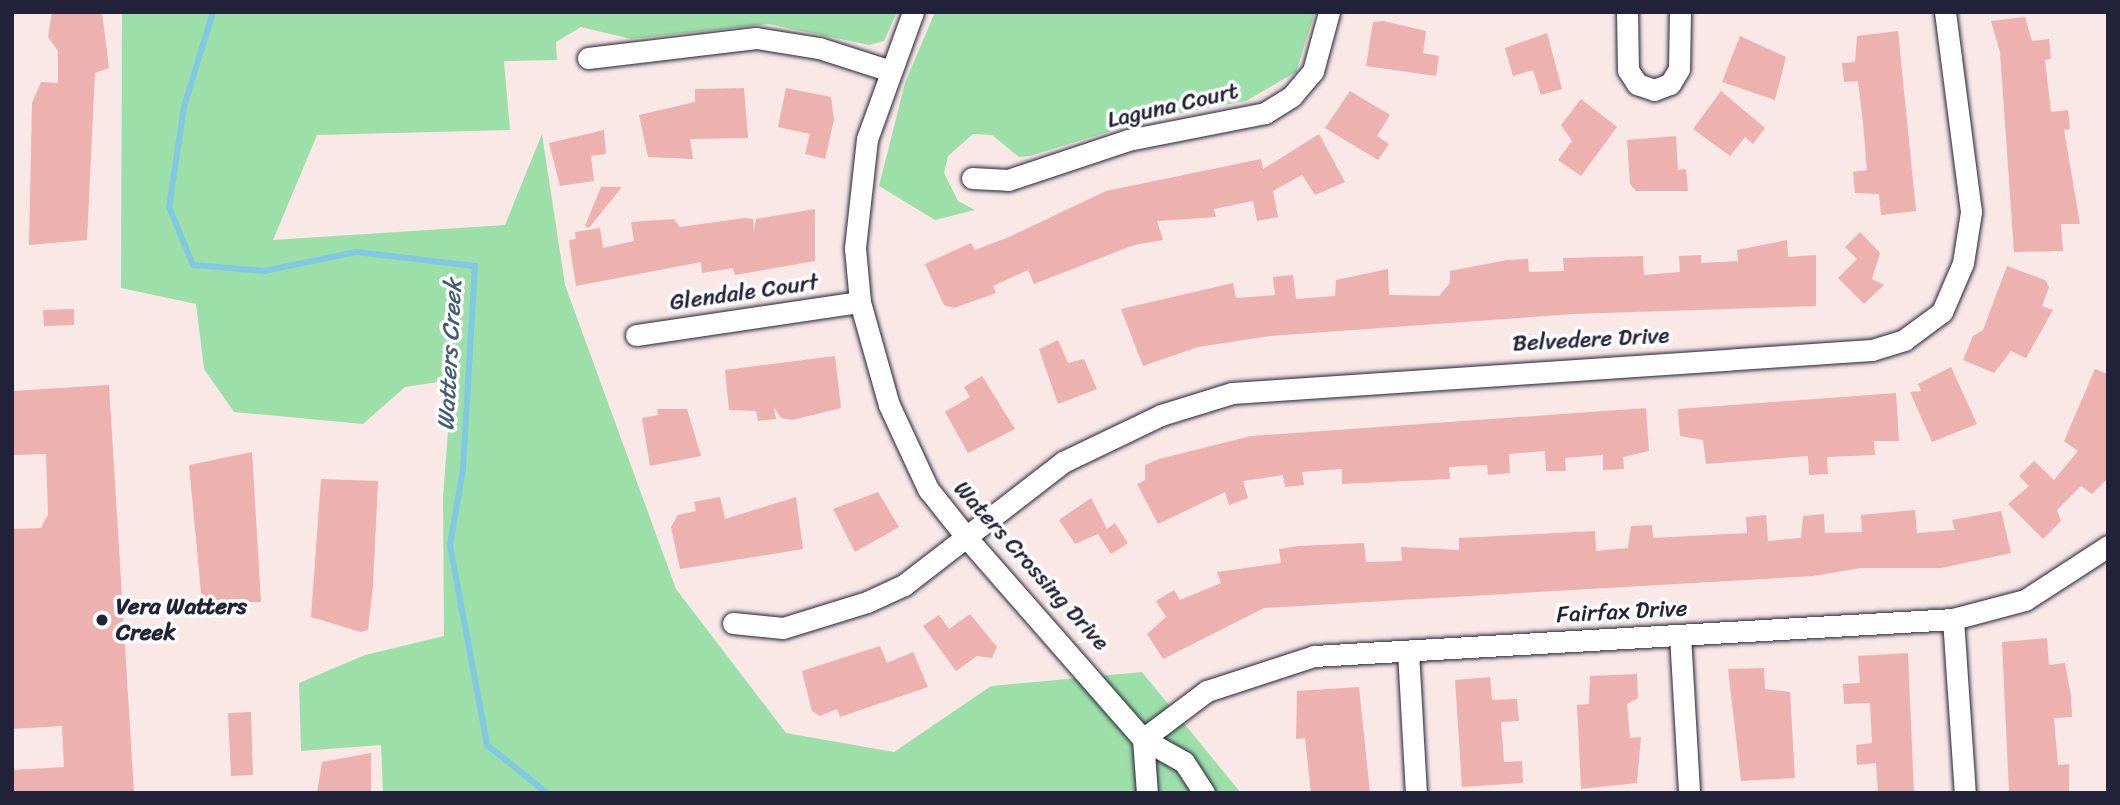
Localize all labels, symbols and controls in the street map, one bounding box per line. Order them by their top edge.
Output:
street label: Laguna Court [1105,77,1241,135]
street label: Glendale Court [668,269,820,317]
water label: Watters Creek [432,278,468,432]
street label: Belvedere Drive [1511,322,1671,358]
street label: Waters Crossing Drive [947,475,1115,657]
place label: Vera Watters Creek [116,593,247,647]
street label: Fairfax Drive [1556,595,1688,629]
marker: Vera Watters Creek [94,612,110,628]

